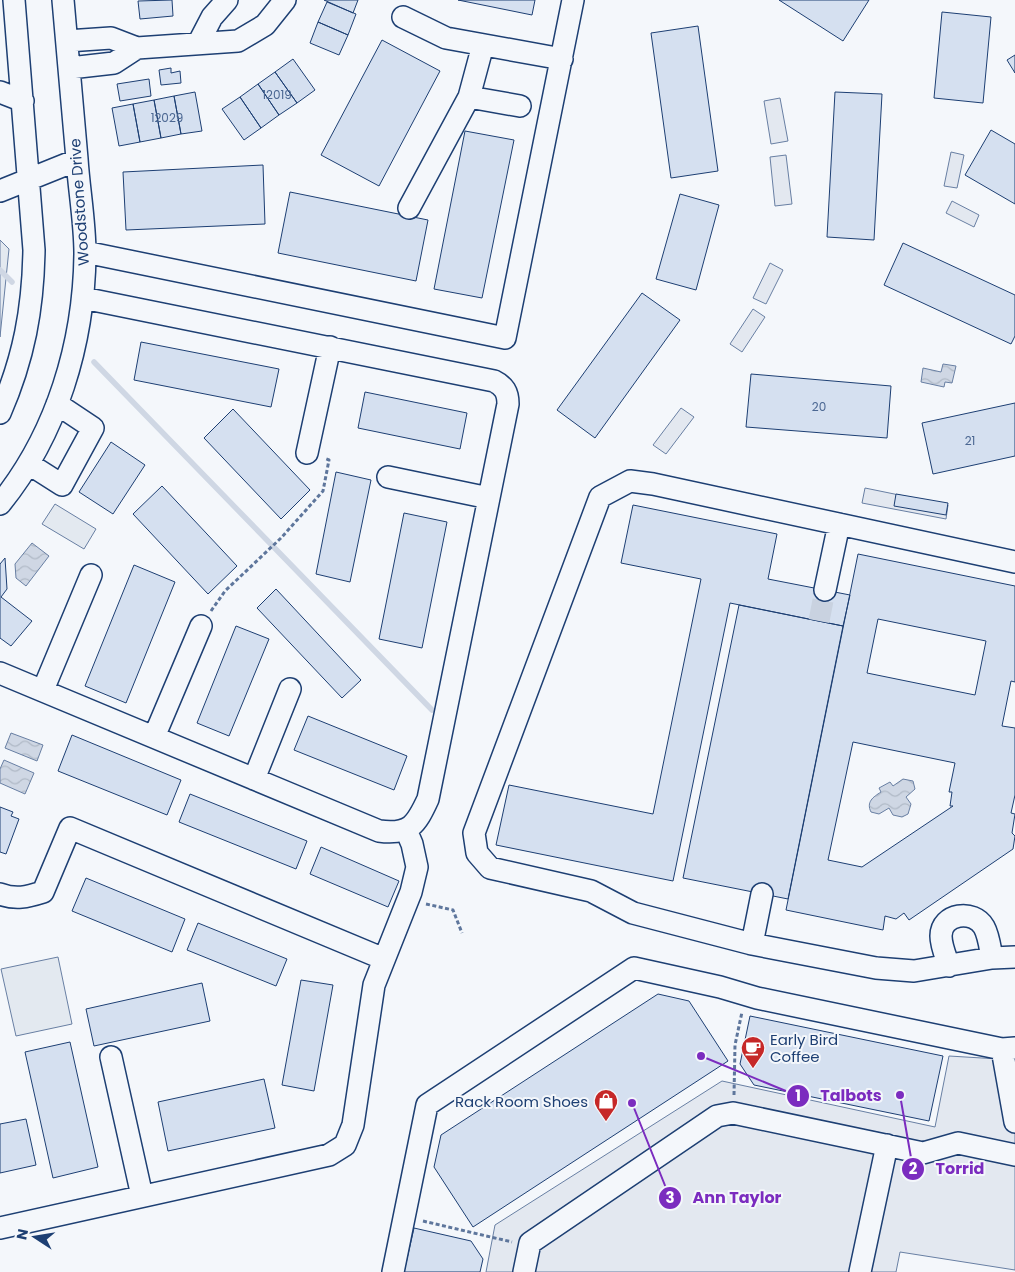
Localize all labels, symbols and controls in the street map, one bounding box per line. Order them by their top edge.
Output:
house number: 12019 [262,86,292,103]
house number: 12029 [151,109,183,126]
street label: Woodstone Drive [64,138,94,266]
house number: 20 [812,398,826,415]
house number: 21 [965,432,975,449]
place label: Early Bird Coffee [770,1029,838,1067]
cafe icon: Early Bird Coffee [740,1035,766,1069]
callout: Talbots [785,1080,892,1111]
text: Talbots [820,1084,882,1107]
text: 1 [795,1085,801,1106]
shop icon: Rack Room Shoes [593,1088,619,1122]
place label: Rack Room Shoes [455,1091,588,1112]
callout: Torrid [901,1153,994,1184]
text: Torrid [936,1157,984,1180]
text: 2 [909,1158,918,1179]
callout: Ann Taylor [657,1182,791,1213]
text: Ann Taylor [693,1186,782,1209]
text: 3 [665,1187,675,1208]
north arrow [10,1212,60,1262]
text: N [11,1227,33,1242]

